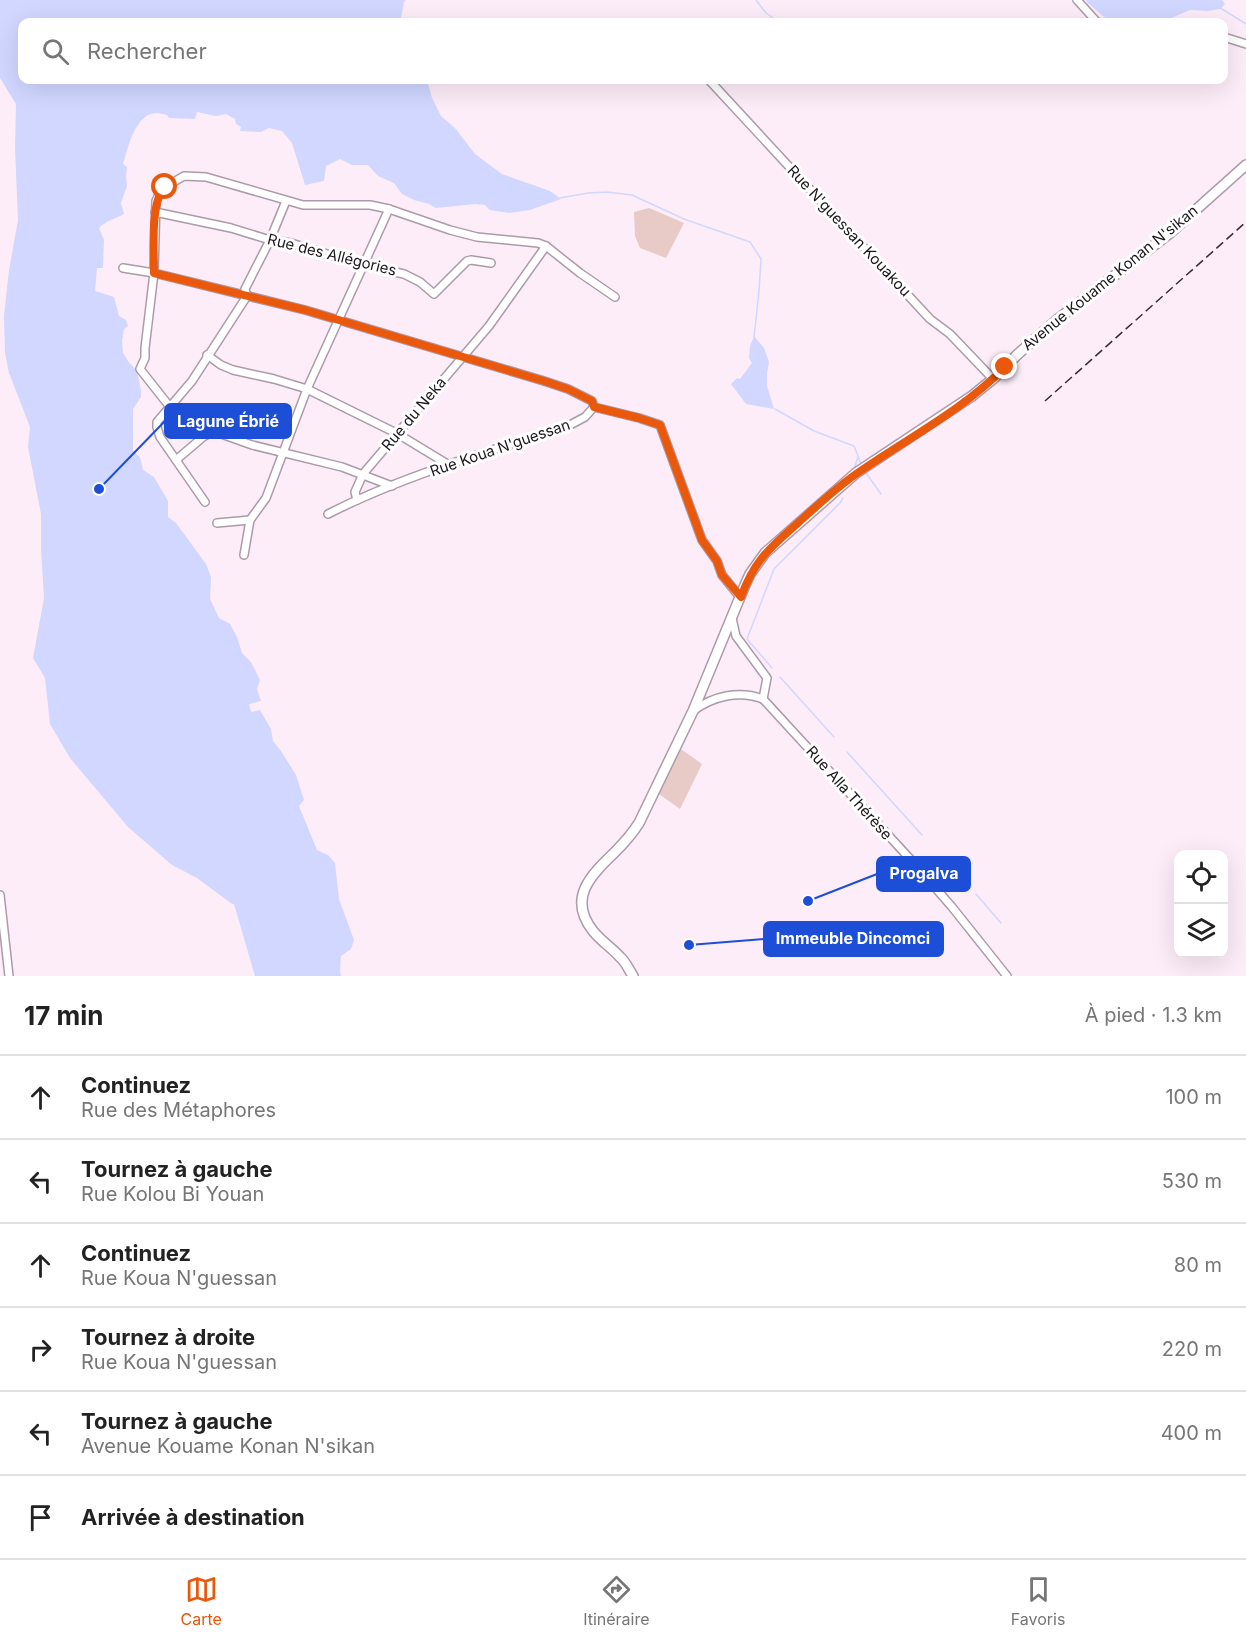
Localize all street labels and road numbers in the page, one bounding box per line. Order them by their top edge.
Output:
street label: Rue N'guessan Kouakou [784,161,915,300]
street label: Avenue Kouame Konan N'sikan [1018,201,1201,354]
street label: Rue des Allégories [266,229,399,280]
street label: Rue du Neka [377,373,450,454]
street label: Rue Koua N'guessan [427,415,572,480]
street label: Rue Alla Thérèse [802,742,897,844]

